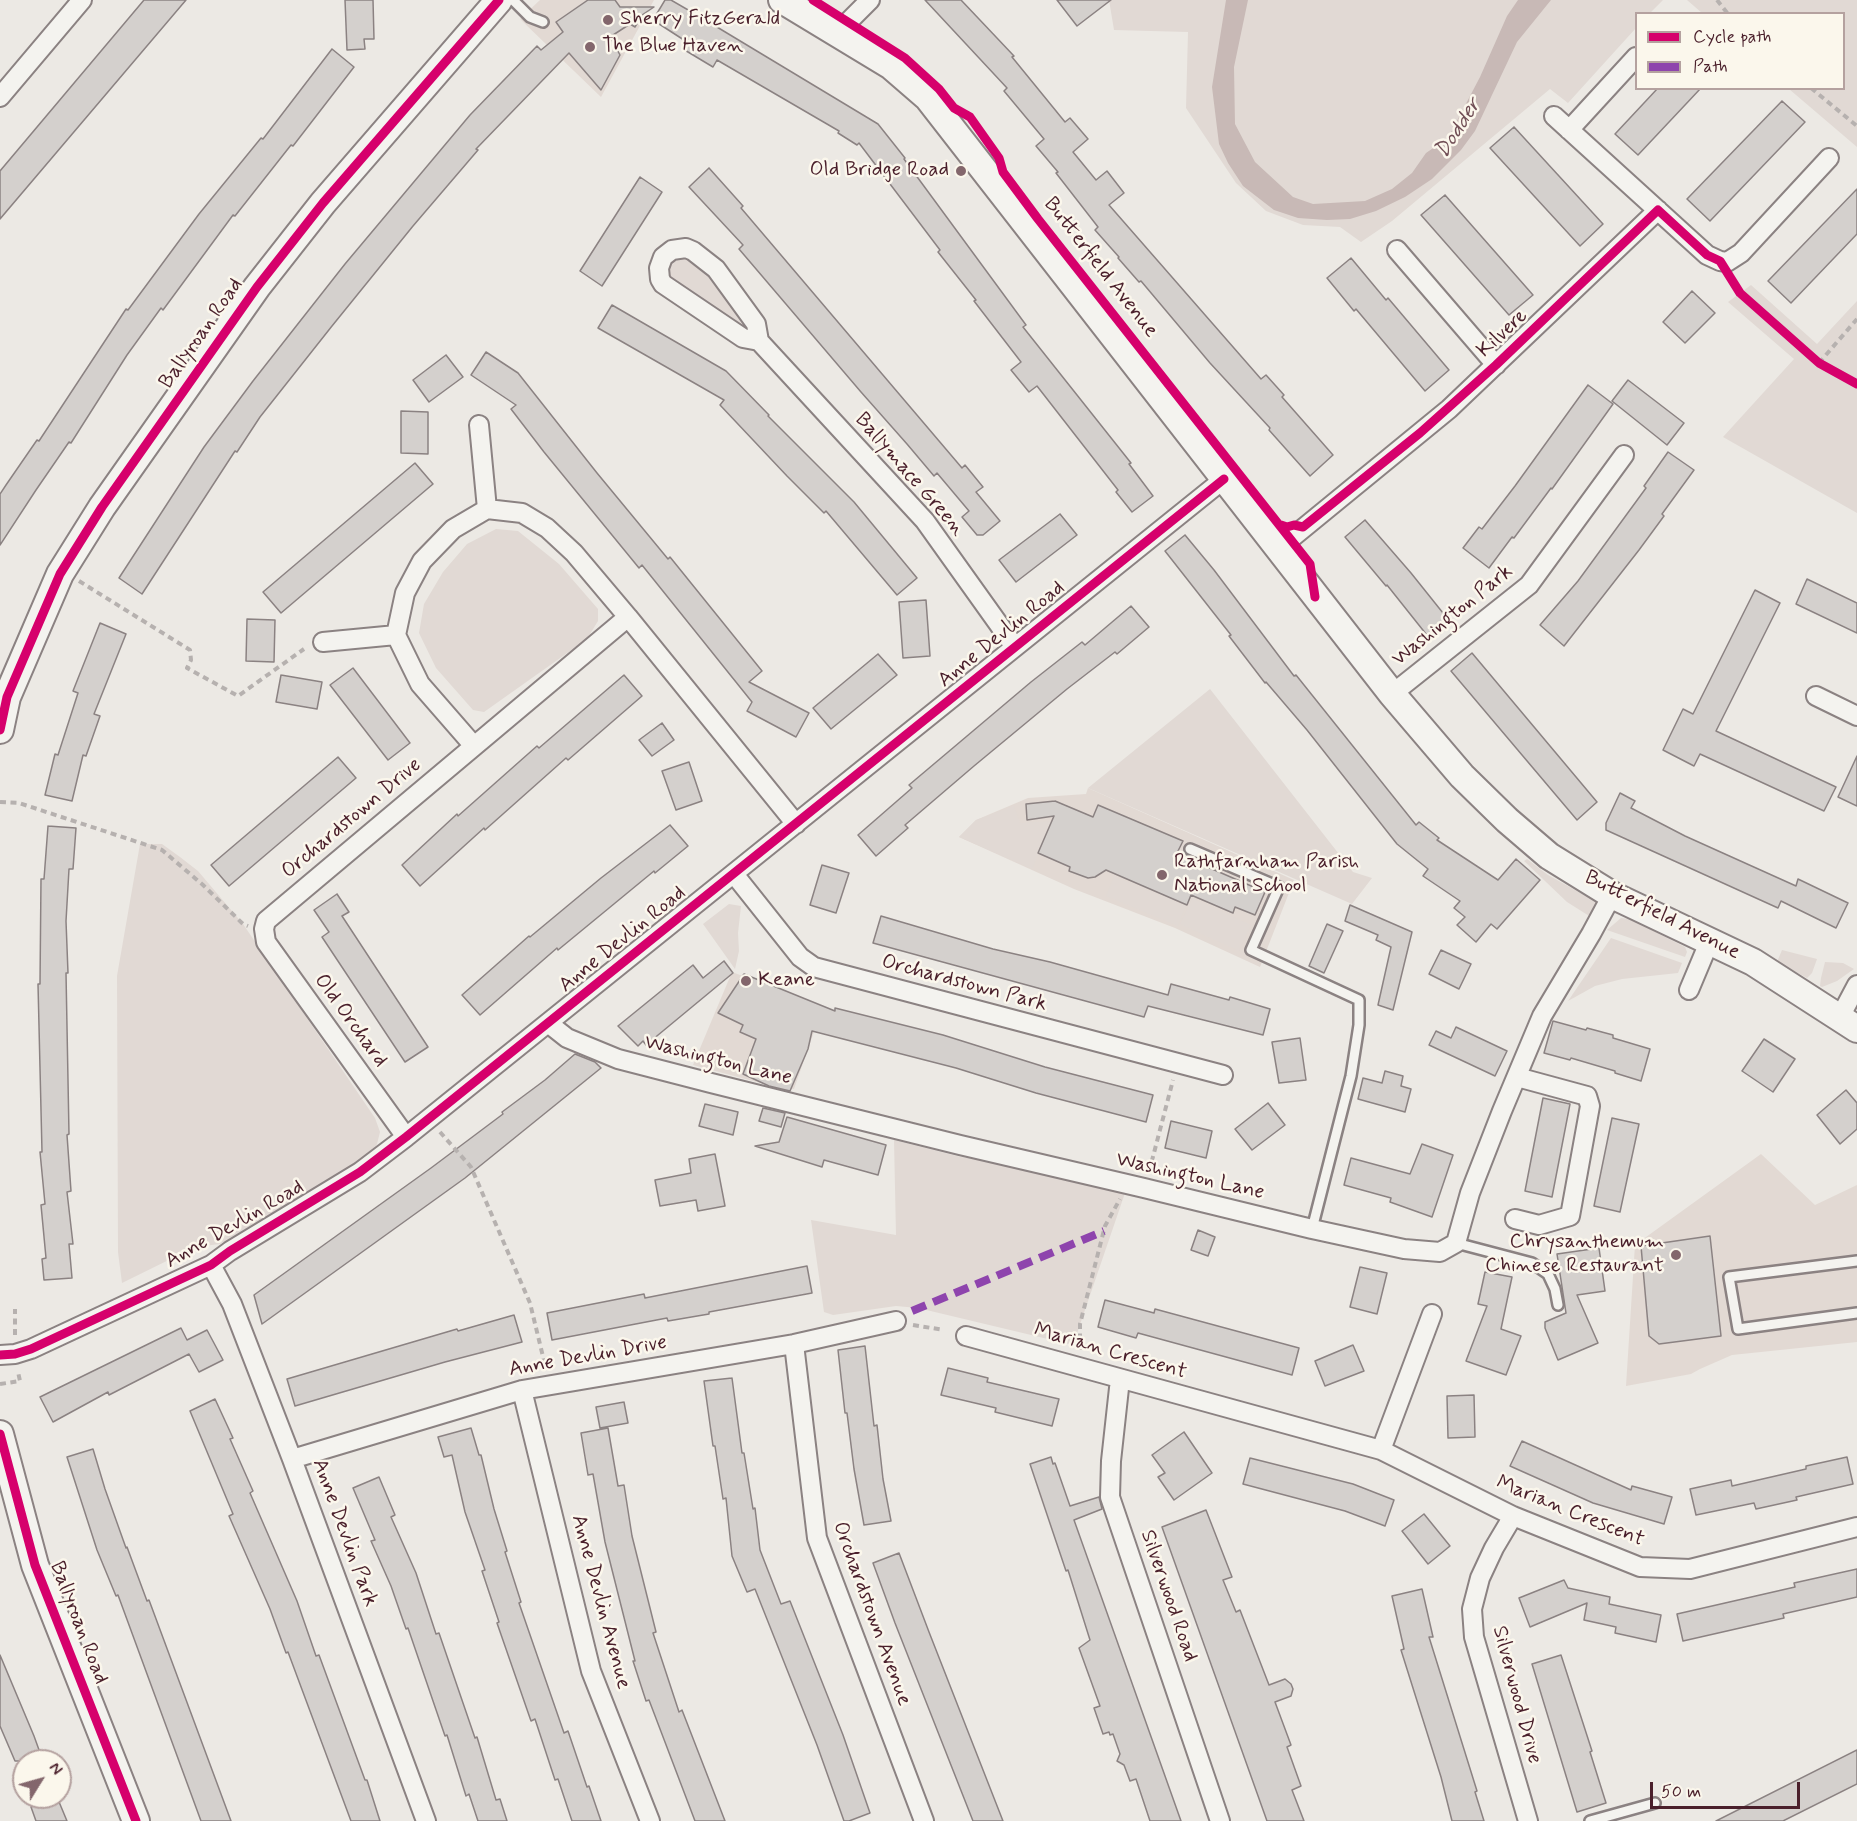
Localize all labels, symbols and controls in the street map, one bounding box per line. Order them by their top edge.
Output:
place label: Sherry FitzGerald [620,7,780,33]
legend [1635,12,1845,90]
marker: Sherry FitzGerald [601,13,615,27]
text: Cycle path [1693,25,1771,49]
place label: The Blue Haven [602,34,743,60]
marker: The Blue Haven [583,40,597,54]
text: Path [1693,55,1728,79]
water label: Dodder [1430,94,1488,164]
place label: Old Bridge Road [809,158,949,184]
marker: Old Bridge Road [954,164,968,178]
street label: Butterfield Avenue [1037,193,1163,343]
street label: Ballyroan Road [155,274,249,394]
street label: Kilvere [1472,304,1534,364]
street label: Ballymace Green [849,408,969,542]
street label: Washington Park [1388,560,1518,672]
street label: Anne Devlin Road [934,576,1070,694]
street label: Orchardstown Drive [277,753,427,885]
place label: Rathfarnham Parish National School [1174,850,1359,900]
street label: Butterfield Avenue [1580,866,1744,966]
marker: Rathfarnham Parish National School [1155,868,1169,882]
street label: Anne Devlin Road [555,881,691,999]
street label: Orchardstown Park [879,950,1049,1018]
place label: Keane [758,968,815,994]
street label: Old Orchard [308,969,392,1073]
marker: Keane [739,974,753,988]
street label: Washington Lane [642,1030,794,1092]
street label: Washington Lane [1113,1148,1267,1206]
street label: Anne Devlin Road [161,1175,309,1275]
place label: Chrysanthemum Chinese Restaurant [1485,1230,1664,1280]
marker: Chrysanthemum Chinese Restaurant [1669,1248,1683,1262]
street label: Marian Crescent [1031,1318,1189,1386]
street label: Anne Devlin Drive [507,1331,669,1383]
street label: Anne Devlin Park [306,1456,382,1610]
street label: Marian Crescent [1492,1471,1648,1553]
street label: Anne Devlin Avenue [565,1512,635,1692]
street label: Orchardstown Avenue [826,1518,916,1710]
street label: Silverwood Road [1134,1527,1202,1665]
street label: Ballyroan Road [43,1558,113,1688]
street label: Silverwood Drive [1485,1623,1547,1767]
north arrow [12,1749,72,1809]
text: N [44,1758,67,1780]
scale bar [1653,1770,1803,1808]
text: 50 m [1661,1780,1701,1804]

